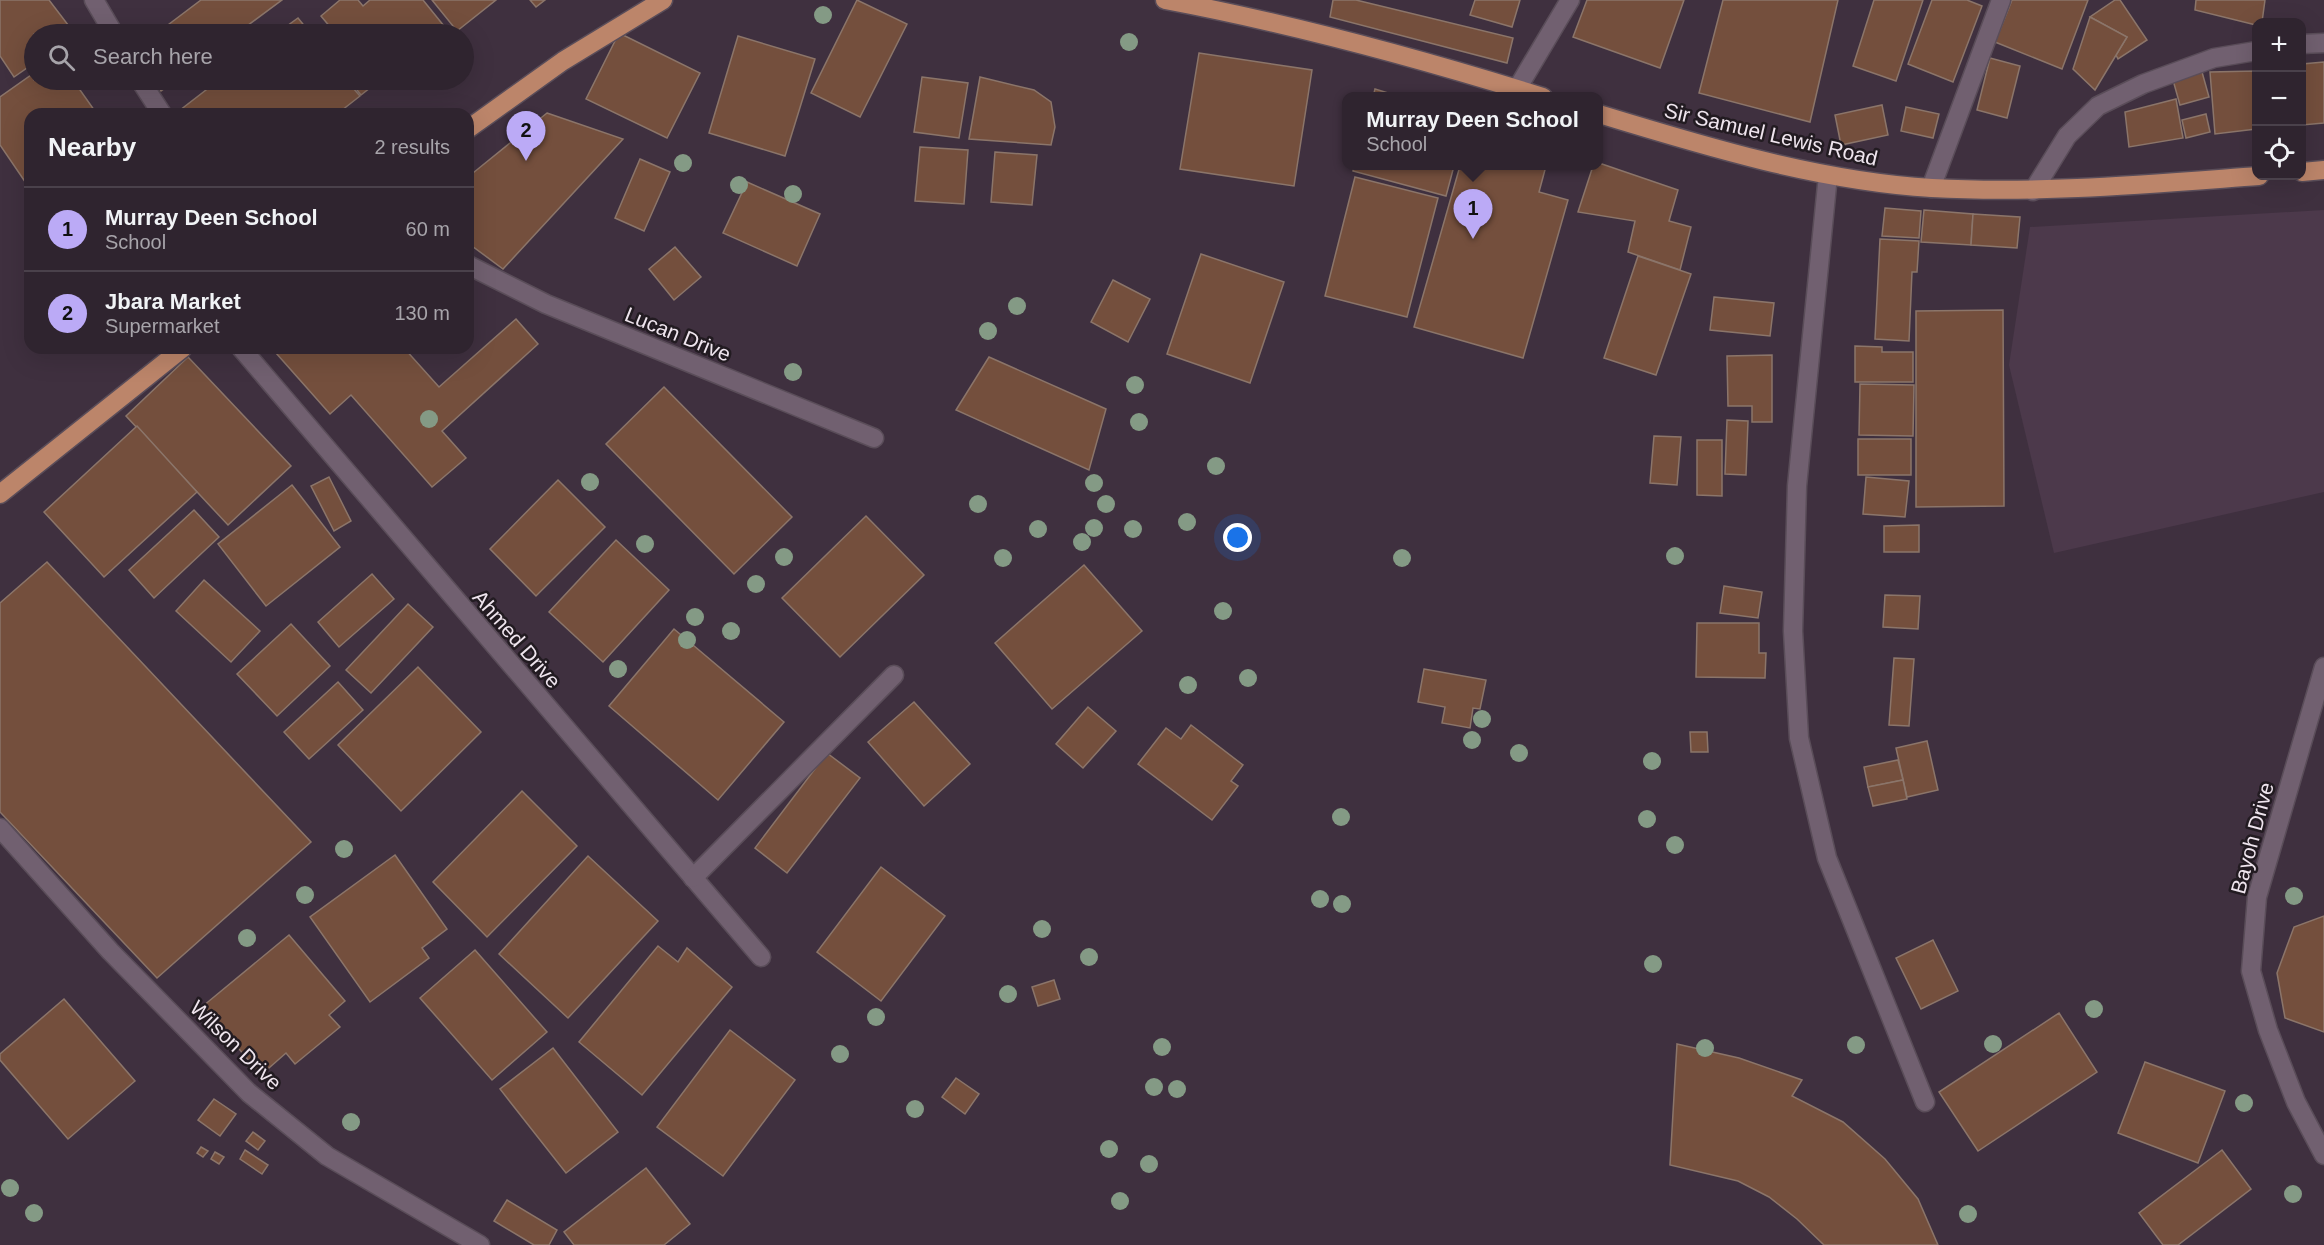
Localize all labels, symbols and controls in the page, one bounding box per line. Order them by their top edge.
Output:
map controls [2252,18,2306,180]
button: + [2252,18,2306,72]
search box [24,24,474,90]
icon: search [45,41,78,74]
text: Search here [93,44,213,69]
button: − [2252,72,2306,126]
popup [1342,92,1603,170]
street label: Sir Samuel Lewis Road [1662,98,1880,170]
text: Murray Deen School [1366,107,1579,132]
pin: 2 [506,112,546,161]
button: locate [2252,126,2306,180]
text: Nearby [48,132,136,162]
text: School [1366,133,1427,155]
text: 2 results [374,136,450,158]
pin: 1 [1454,190,1492,239]
text: Murray Deen School [105,205,318,230]
text: 1 [62,218,73,240]
text: 60 m [406,218,450,240]
text: School [105,231,166,253]
text: Jbara Market [105,289,241,314]
text: 2 [62,302,73,324]
text: 130 m [394,302,450,324]
street label: Lucan Drive [622,302,734,366]
text: Supermarket [105,315,220,337]
your location [1223,523,1252,552]
street label: Ahmed Drive [469,586,565,692]
street label: Bayoh Drive [2226,780,2278,896]
street label: Wilson Drive [186,996,286,1094]

